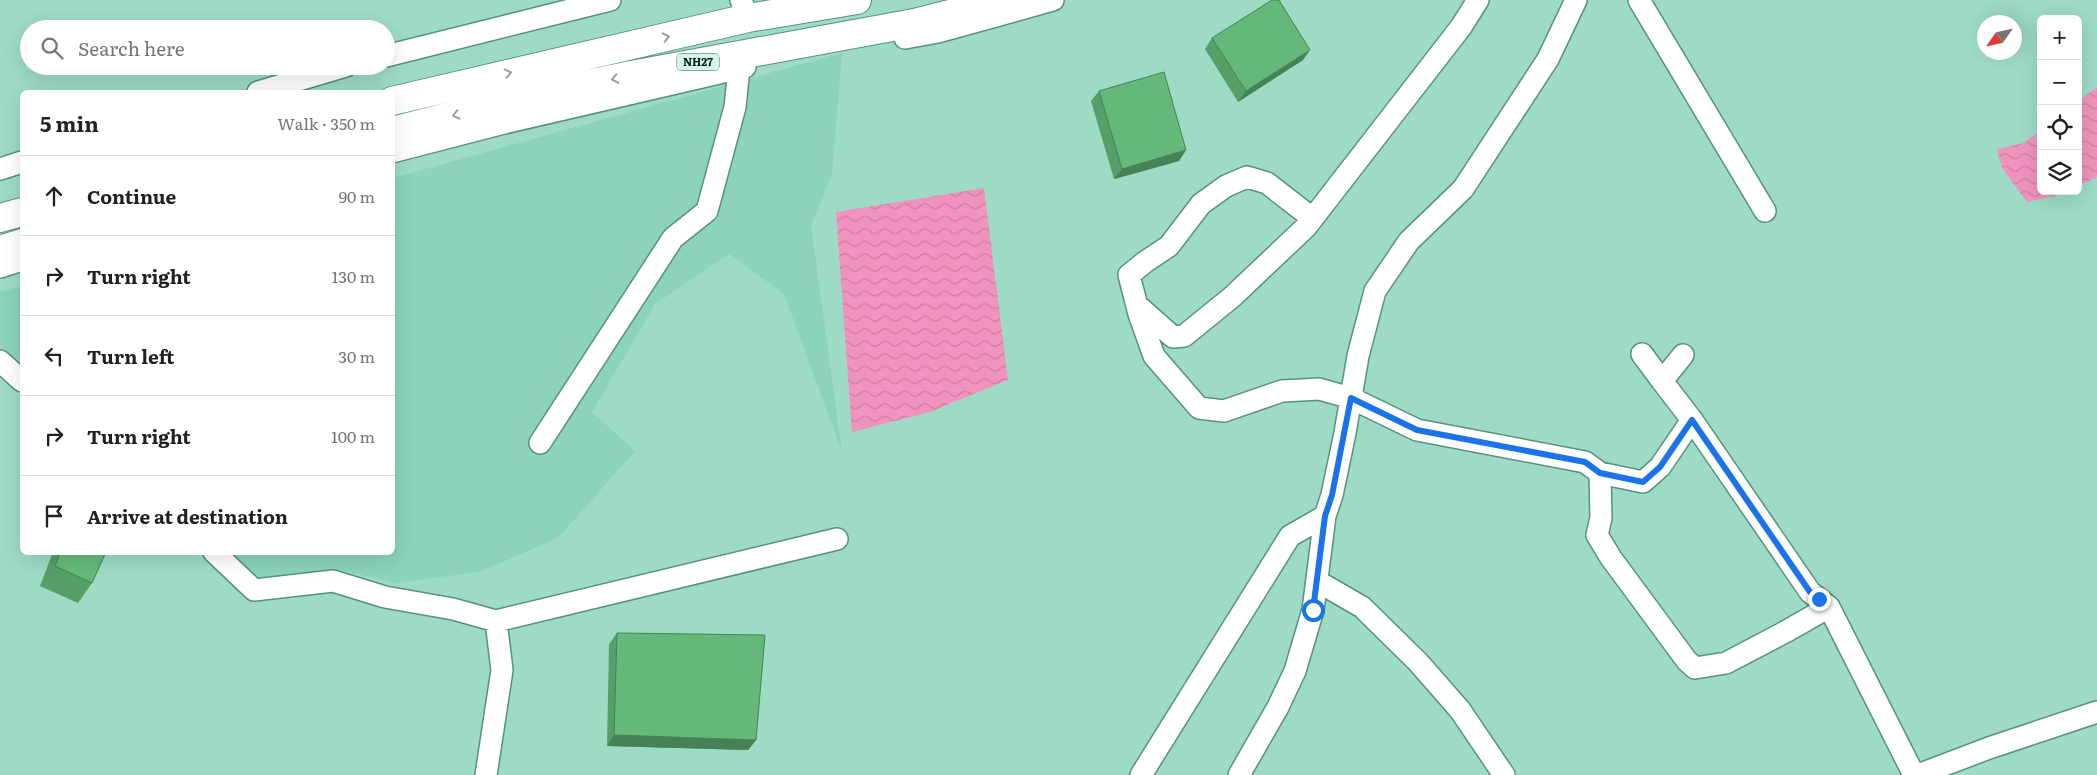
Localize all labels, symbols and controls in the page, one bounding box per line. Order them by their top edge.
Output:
north arrow [1977,15,2022,60]
map controls [2037,15,2082,195]
button: + [2037,15,2082,60]
search box [20,20,395,75]
one-way arrow [662,32,671,43]
icon: search [38,34,66,62]
text: Search here [78,34,185,62]
road number: NH27 [677,54,719,70]
button: − [2037,60,2082,105]
one-way arrow [504,68,512,79]
one-way arrow [610,73,619,83]
button: locate [2037,105,2082,150]
text: 5 min [40,107,99,138]
one-way arrow [452,109,461,120]
text: Walk · 350 m [278,111,375,135]
button: layers [2037,150,2082,195]
icon: ahead [40,182,68,210]
text: Continue [87,182,176,210]
text: 90 m [339,184,375,208]
icon: right [40,262,68,290]
text: Turn right [87,262,191,290]
text: 130 m [332,264,375,288]
icon: left [40,342,68,370]
text: Turn left [87,342,174,370]
text: 30 m [338,344,375,368]
icon: right [40,422,68,450]
text: Turn right [87,422,191,450]
text: 100 m [331,424,375,448]
icon: arrive [40,502,68,530]
text: Arrive at destination [87,502,288,530]
route end [1808,588,1831,611]
route start [1302,599,1325,622]

